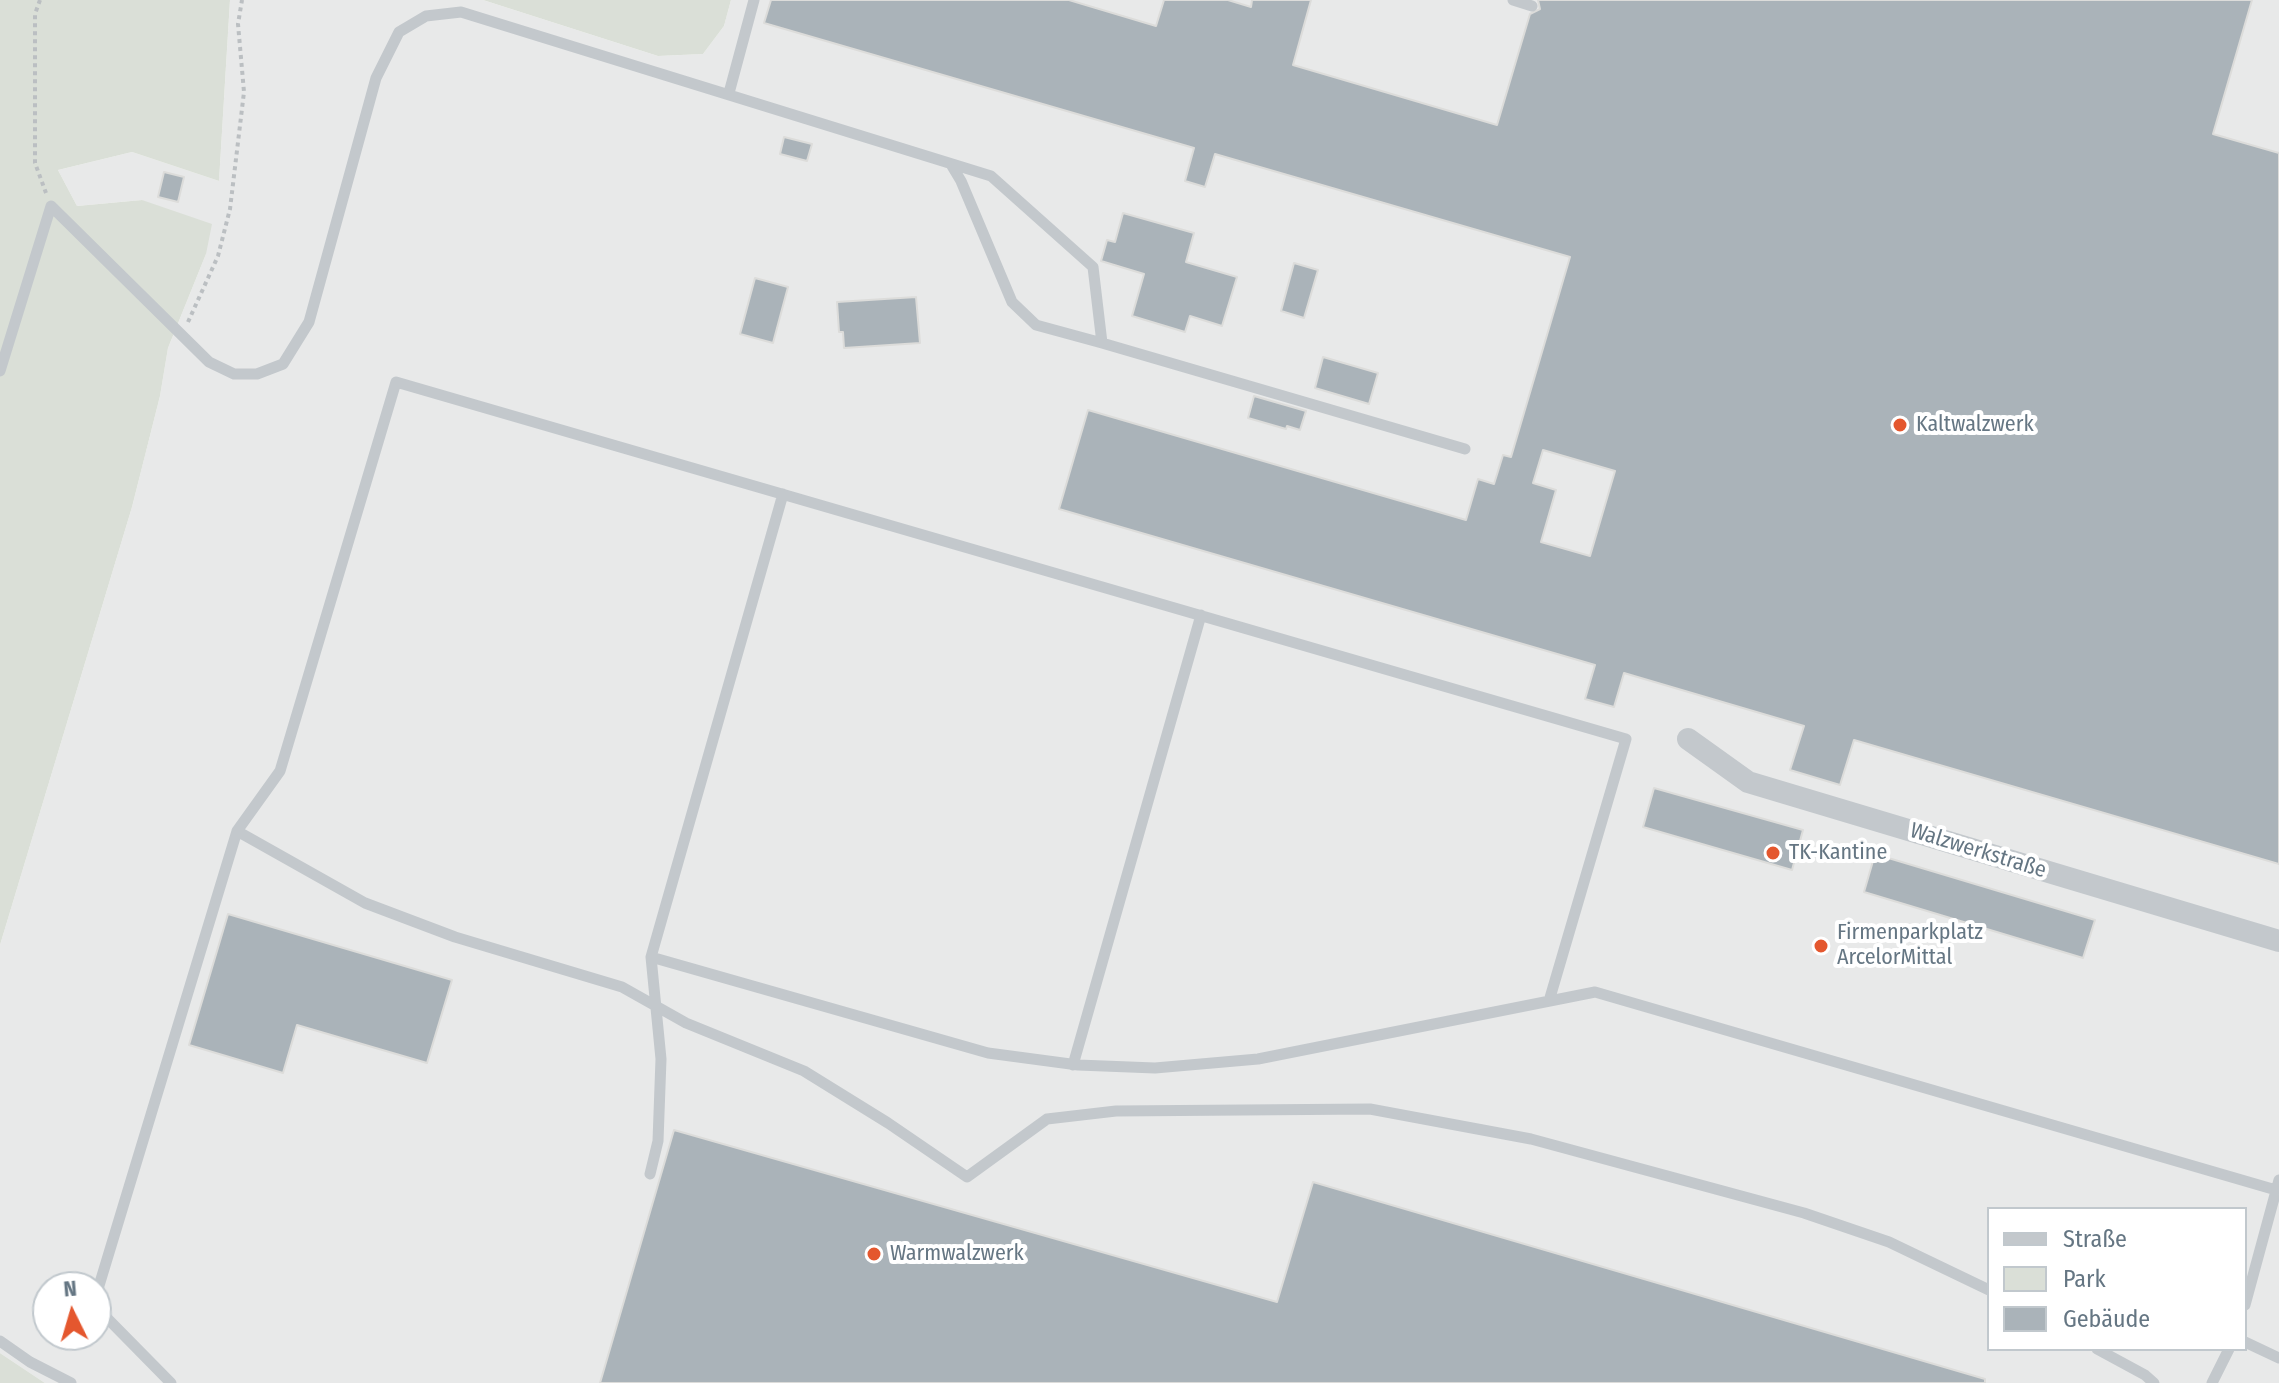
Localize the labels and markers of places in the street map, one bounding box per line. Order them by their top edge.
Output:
place label: Kaltwalzwerk [1916,412,2034,438]
marker: Kaltwalzwerk [1891,416,1909,434]
place label: TK-Kantine [1789,840,1887,866]
marker: TK-Kantine [1764,844,1782,862]
place label: Firmenparkplatz ArcelorMittal [1837,920,1983,972]
marker: Firmenparkplatz ArcelorMittal [1812,937,1830,955]
place label: Warmwalzwerk [890,1241,1024,1267]
marker: Warmwalzwerk [865,1245,883,1263]

